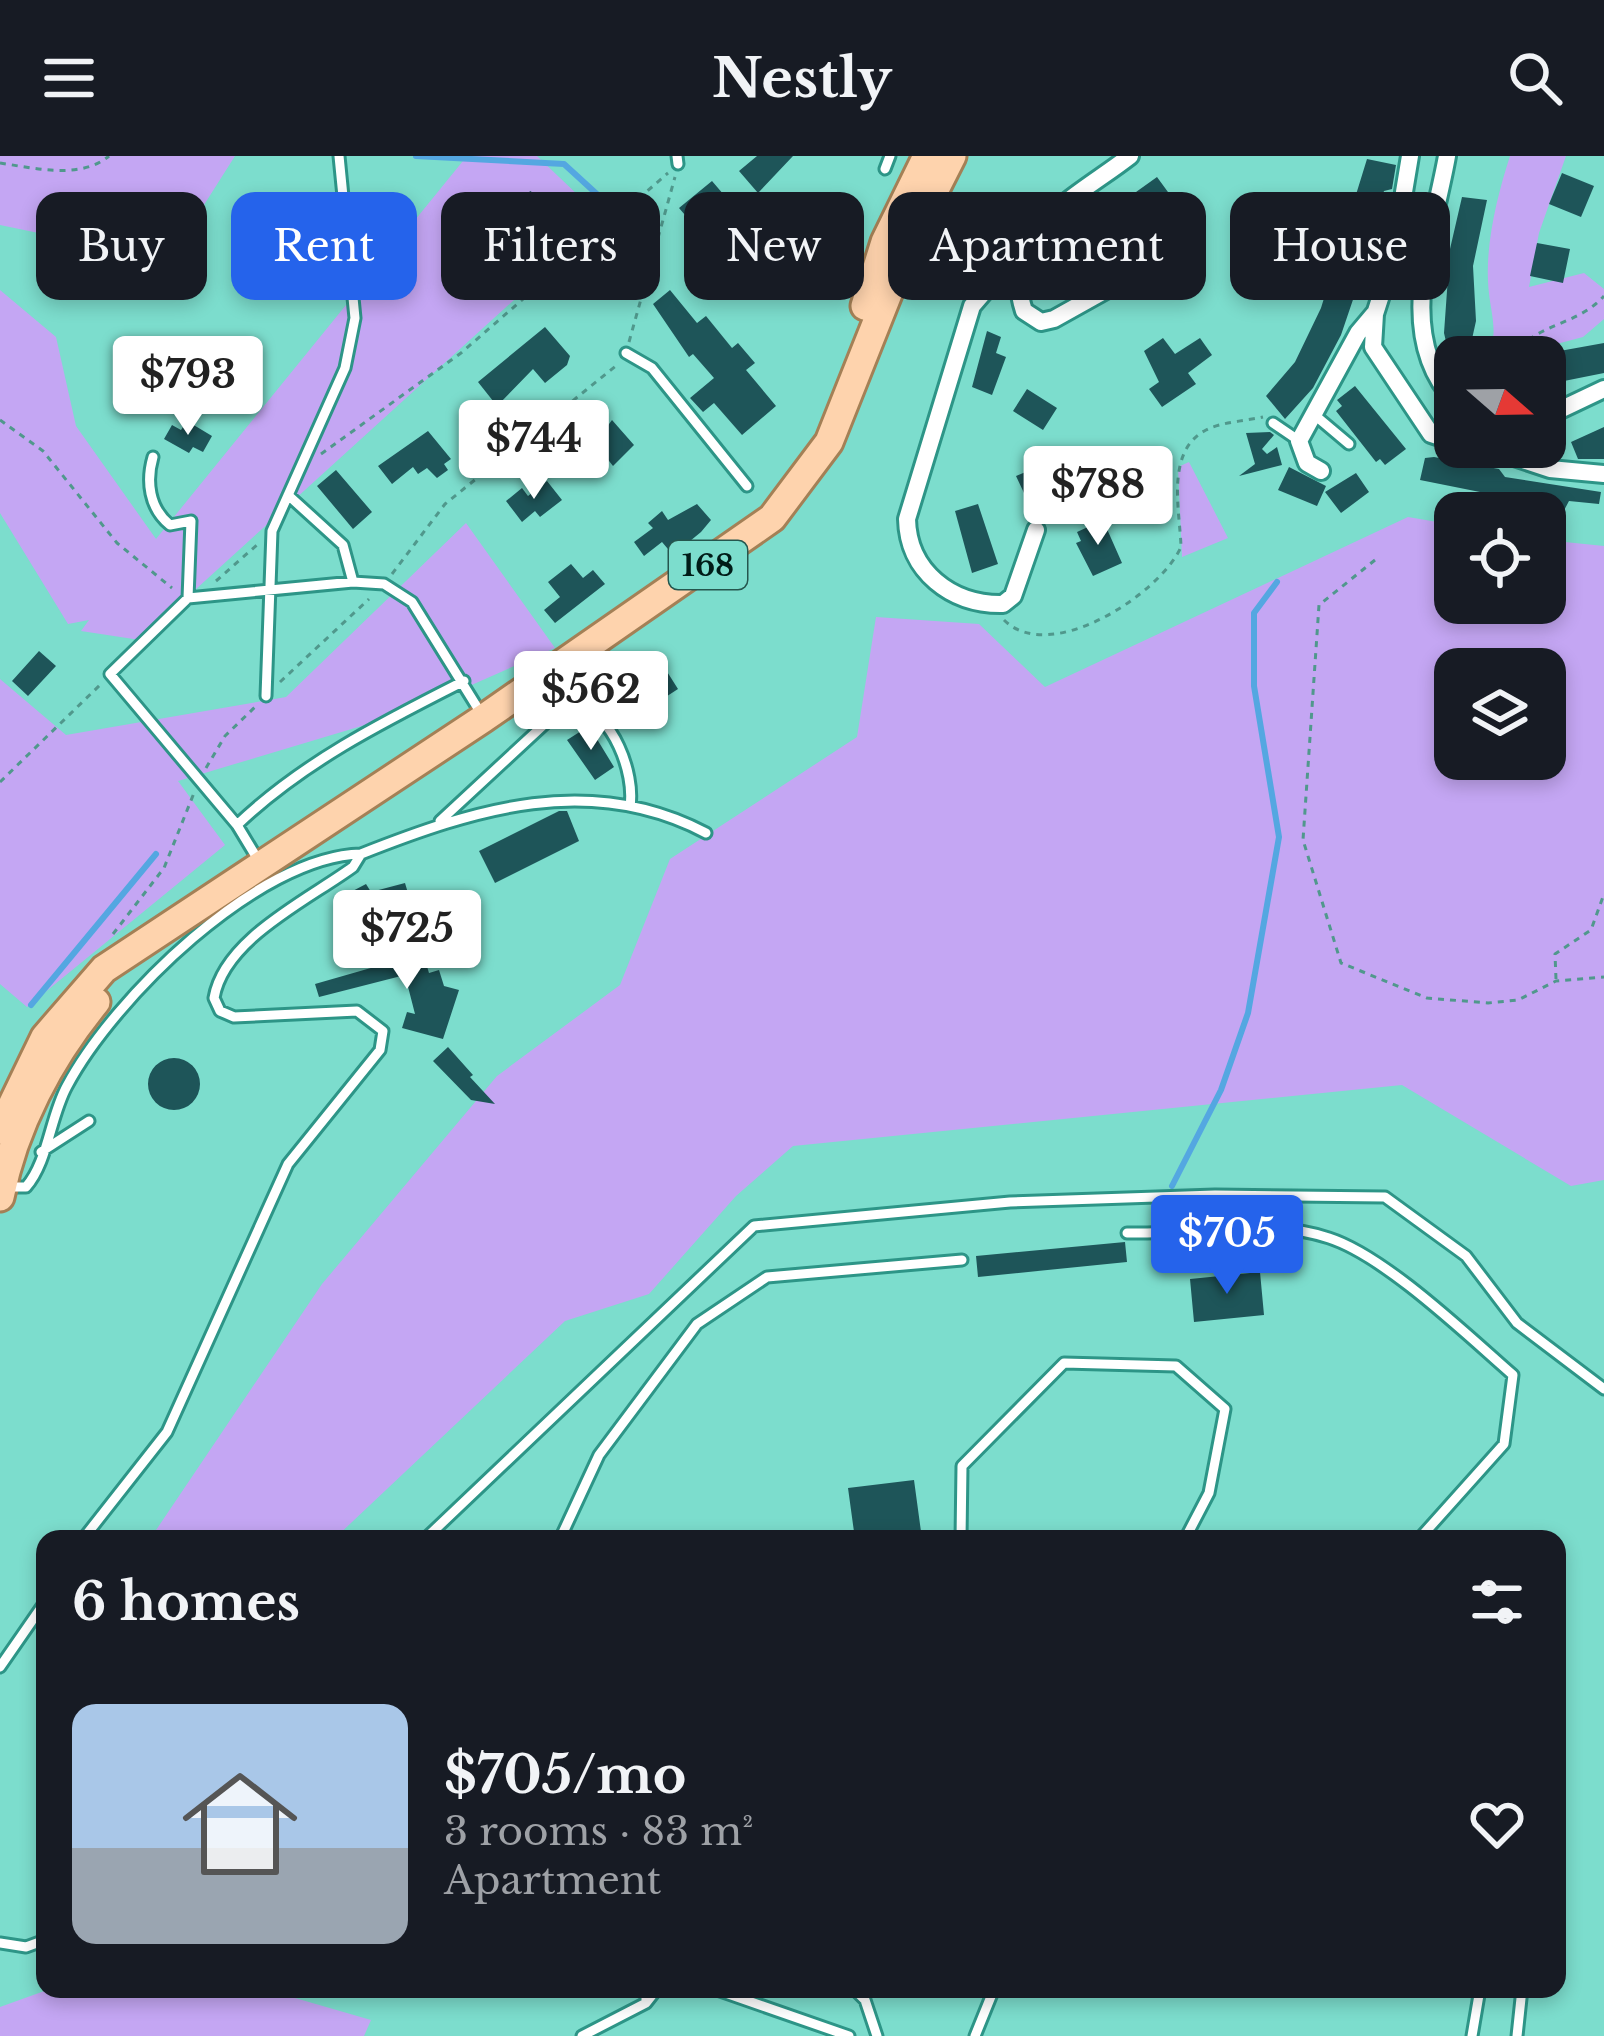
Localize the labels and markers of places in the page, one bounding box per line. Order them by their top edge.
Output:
pin: $793 [117,336,259,438]
pin: $744 [463,400,605,502]
pin: $788 [1027,446,1169,548]
pin: $562 [520,651,662,753]
pin: $725 [336,890,478,992]
pin: $705 [1156,1195,1298,1297]

